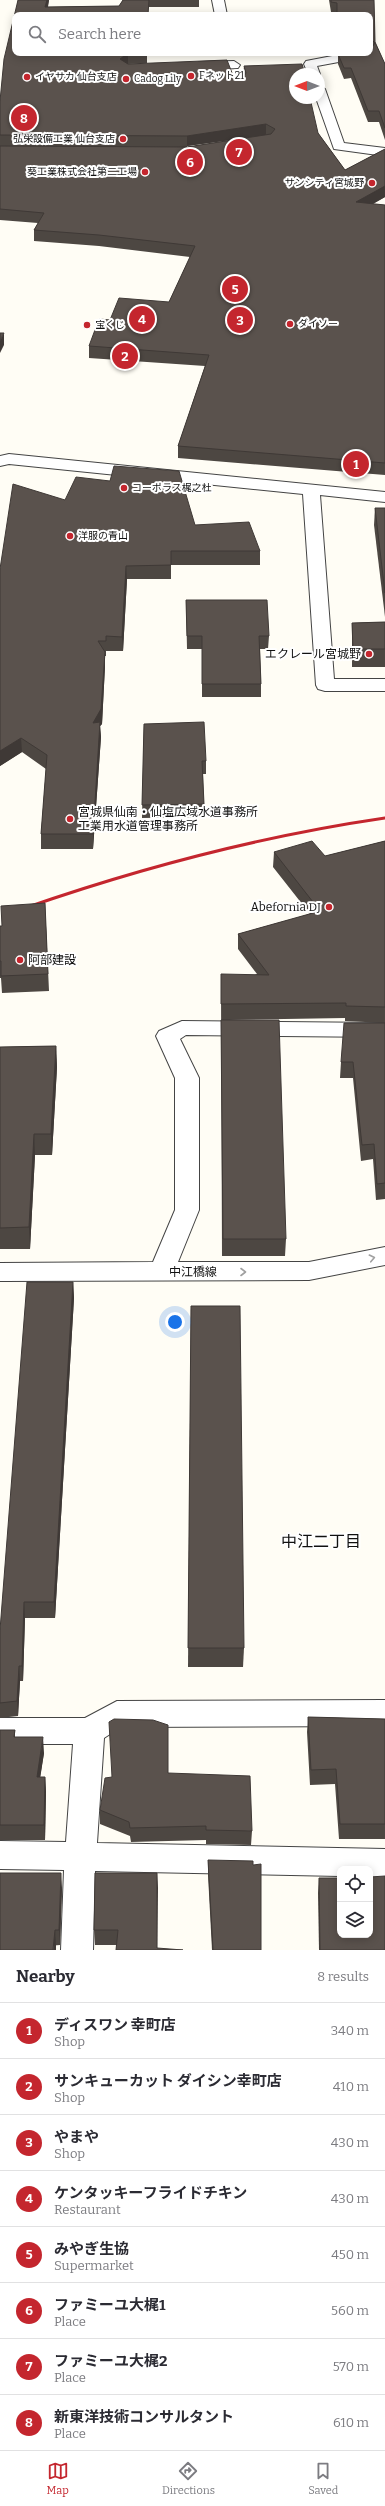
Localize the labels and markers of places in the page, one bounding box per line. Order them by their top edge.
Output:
place label: Fネット21 [199,70,244,82]
place label: イヤサカ 仙台支店 [35,71,117,83]
marker: Fネット21 [186,71,196,81]
marker: イヤサカ 仙台支店 [22,72,32,82]
place label: Cadog Lily [134,73,182,85]
marker: Cadog Lily [121,74,131,84]
pin: 8 [11,103,37,133]
place label: 弘栄設備工業 仙台支店 [13,133,115,145]
marker: 弘栄設備工業 仙台支店 [118,134,128,144]
pin: 7 [226,137,252,167]
pin: 6 [177,147,203,177]
place label: 葵工業株式会社第二工場 [27,166,137,178]
marker: 葵工業株式会社第二工場 [140,167,150,177]
place label: サンシティ宮城野 [285,177,364,189]
marker: サンシティ宮城野 [367,178,377,188]
pin: 5 [222,274,248,304]
pin: 4 [129,304,155,334]
pin: 3 [227,305,253,335]
place label: ダイソー [298,318,338,330]
place label: 宝くじ [95,319,125,331]
marker: ダイソー [285,319,295,329]
marker: 宝くじ [82,320,92,330]
pin: 2 [112,341,138,371]
pin: 1 [343,449,369,479]
place label: コーポラス梶之杜 [132,482,212,494]
marker: コーポラス梶之杜 [119,483,129,493]
place label: 洋服の青山 [78,530,128,542]
marker: 洋服の青山 [65,531,75,541]
place label: エクレール宮城野 [265,647,361,661]
marker: エクレール宮城野 [364,649,374,659]
place label: 宮城県仙南・仙塩広域水道事務所 工業用水道管理事務所 [78,805,258,833]
marker: 宮城県仙南・仙塩広域水道事務所 工業用水道管理事務所 [65,814,75,824]
place label: Abefornia DJ [250,900,321,914]
marker: Abefornia DJ [324,902,334,912]
place label: 阿部建設 [28,953,76,967]
marker: 阿部建設 [15,955,25,965]

